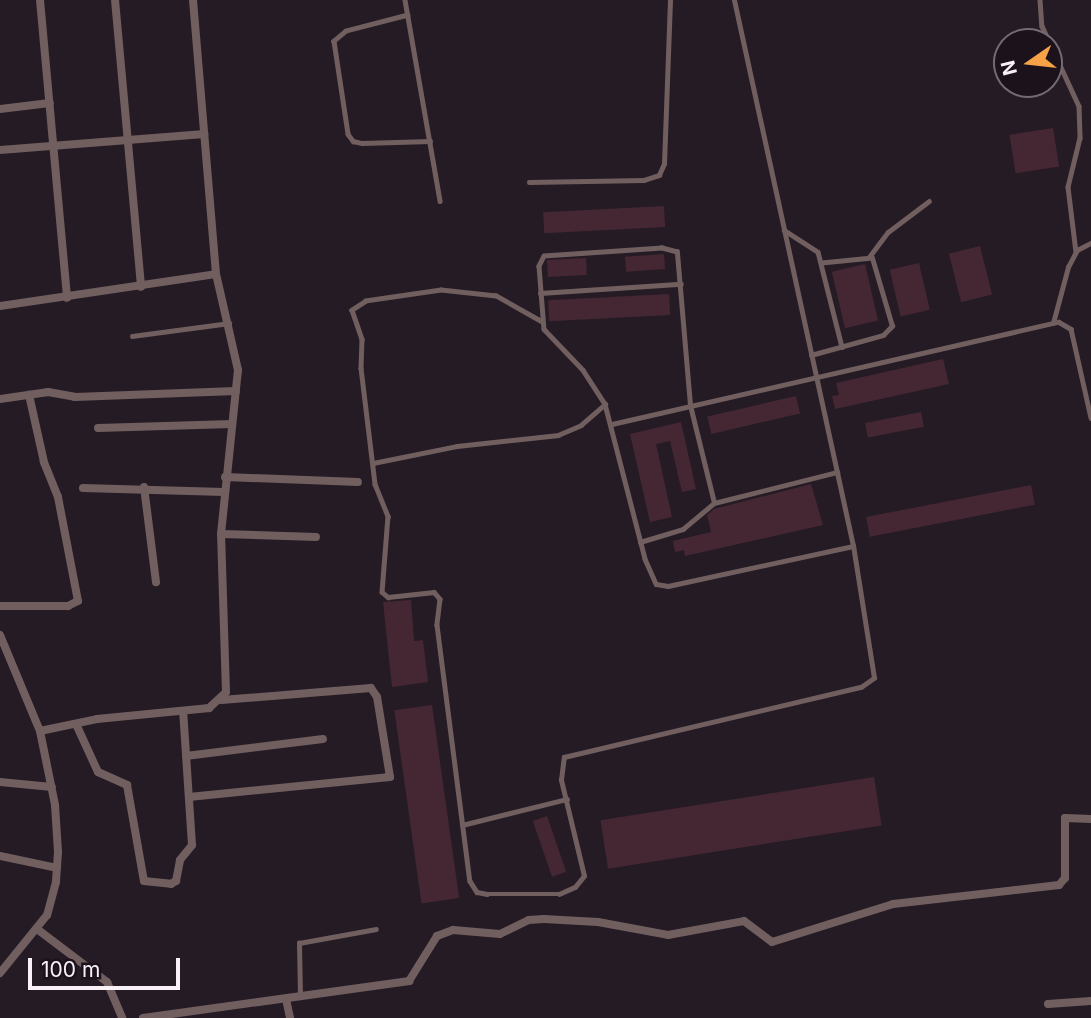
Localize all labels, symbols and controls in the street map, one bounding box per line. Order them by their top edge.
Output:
north arrow [993,28,1063,98]
text: N [996,58,1022,78]
scale bar [32,944,184,988]
text: 100 m [41,957,100,982]

